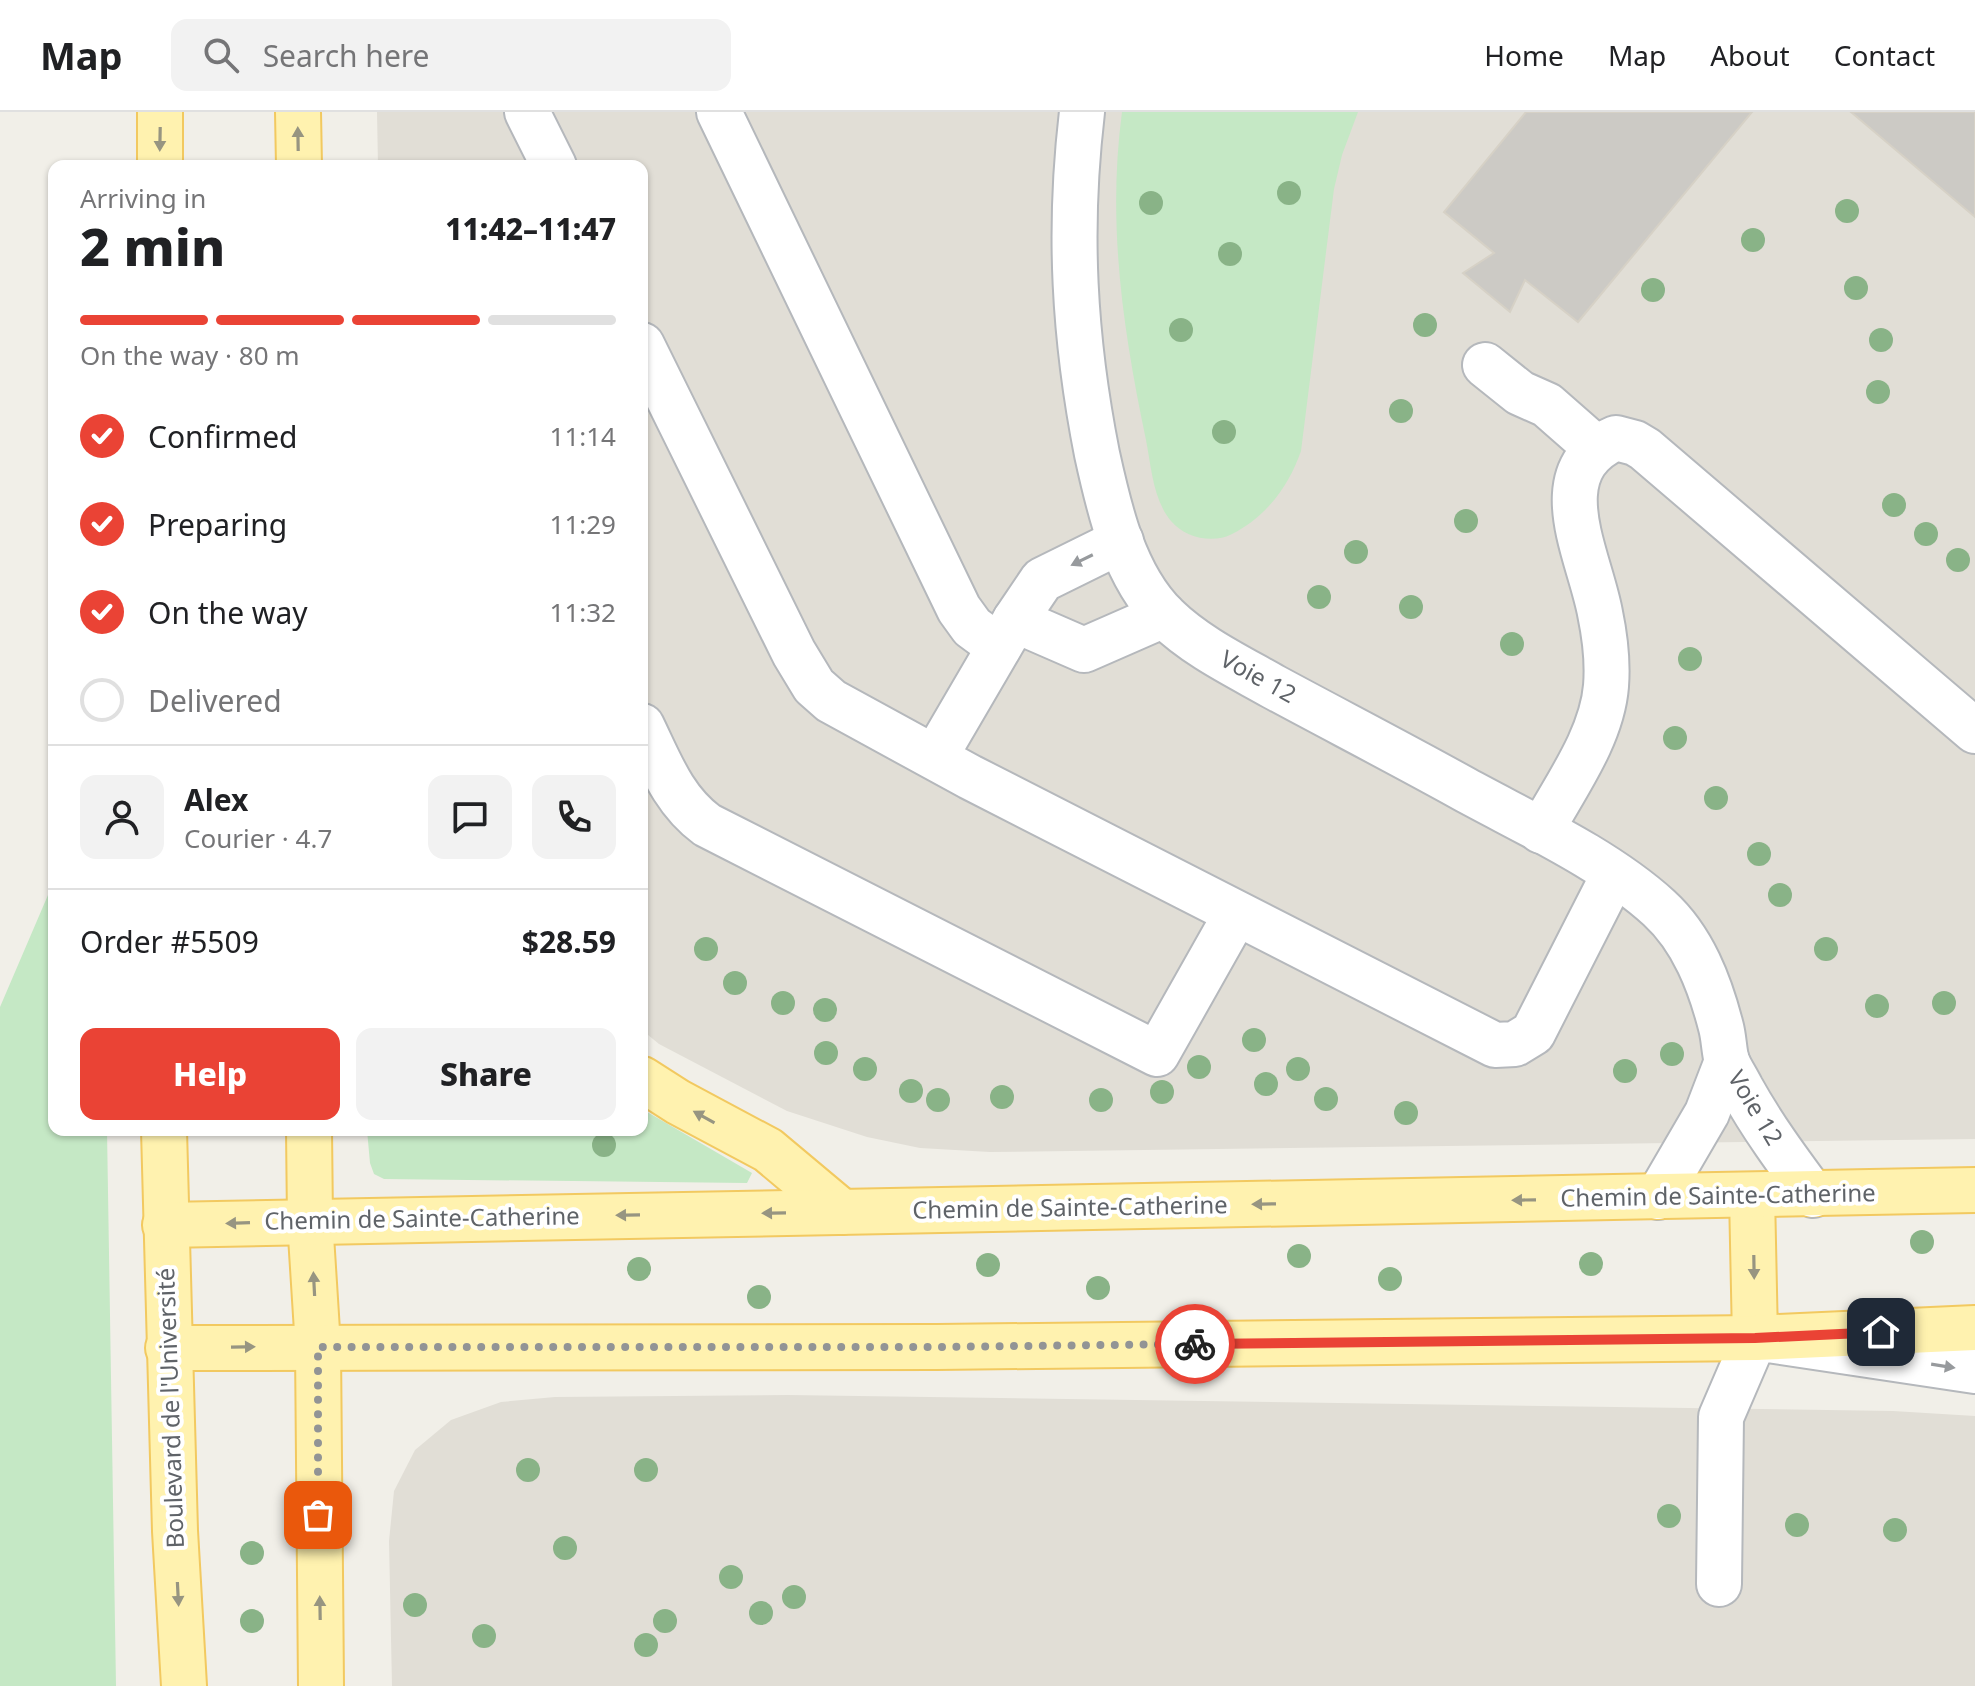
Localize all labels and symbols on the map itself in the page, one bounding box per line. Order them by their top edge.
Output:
one-way arrow [292,126,304,151]
one-way arrow [154,127,166,152]
one-way arrow [1070,553,1093,567]
street label: Voie 12 [1215,641,1303,710]
street label: Voie 12 [1721,1064,1792,1151]
one-way arrow [693,1110,715,1124]
street label: Chemin de Sainte-Catherine [1560,1175,1876,1214]
street label: Chemin de Sainte-Catherine [912,1187,1228,1226]
one-way arrow [1511,1193,1536,1206]
street label: Chemin de Sainte-Catherine [264,1198,580,1237]
one-way arrow [1251,1198,1276,1210]
one-way arrow [761,1207,786,1219]
one-way arrow [615,1209,640,1222]
one-way arrow [225,1216,250,1229]
one-way arrow [1747,1255,1760,1280]
street label: Boulevard de l'Université [148,1267,191,1549]
one-way arrow [307,1271,320,1296]
pin [1847,1298,1915,1366]
courier [1155,1304,1235,1384]
one-way arrow [231,1341,256,1354]
one-way arrow [1931,1361,1956,1373]
pin [284,1481,352,1549]
one-way arrow [172,1582,185,1607]
one-way arrow [313,1595,326,1620]

